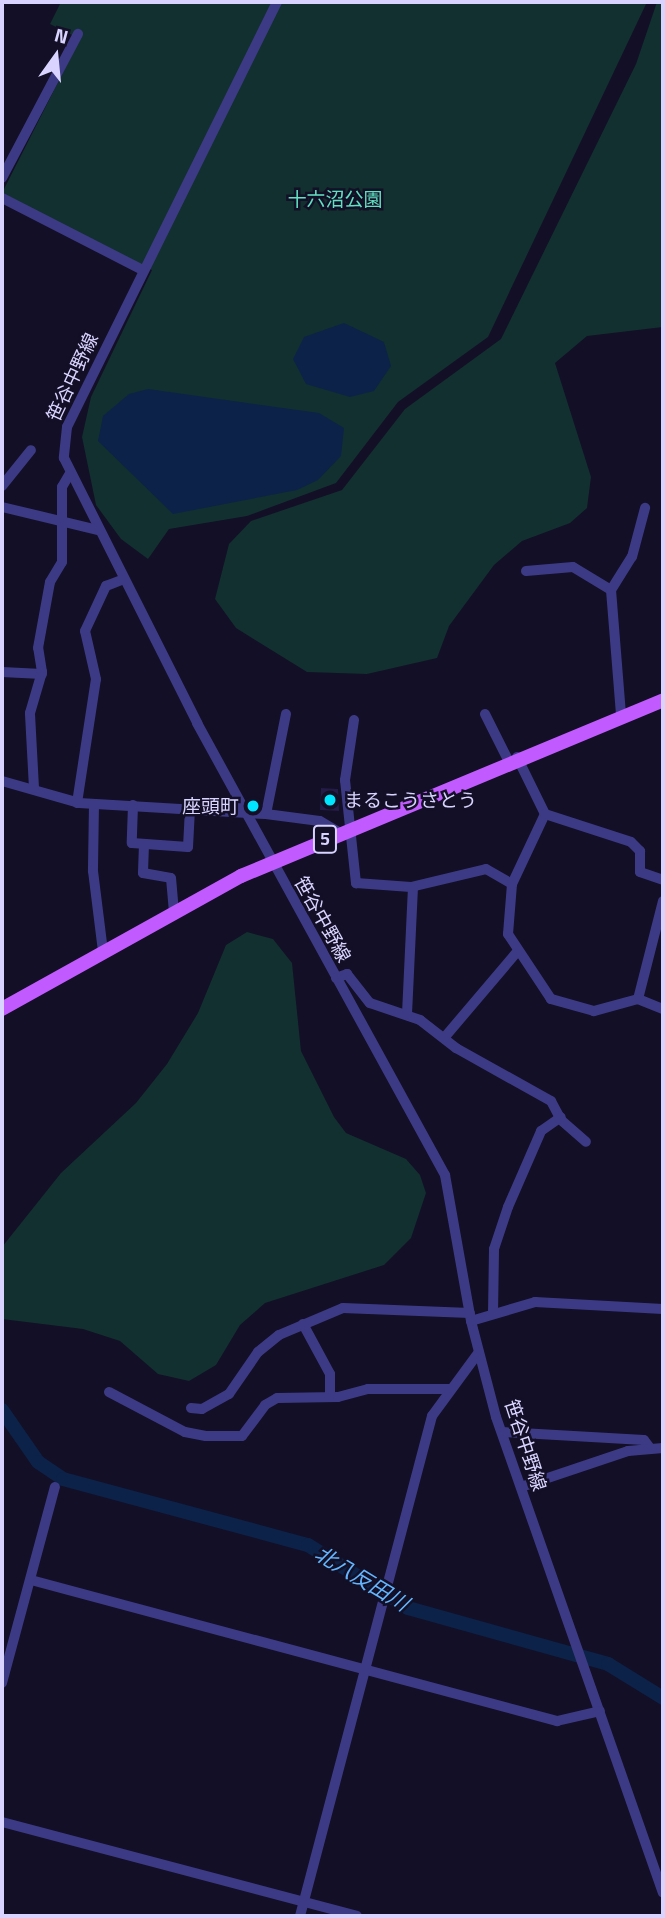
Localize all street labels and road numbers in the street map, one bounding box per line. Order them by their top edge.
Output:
street label: 笹谷中野線 [42,329,102,425]
road number: 5 [313,824,337,854]
street label: 笹谷中野線 [290,872,356,966]
street label: 笹谷中野線 [500,1396,552,1494]

